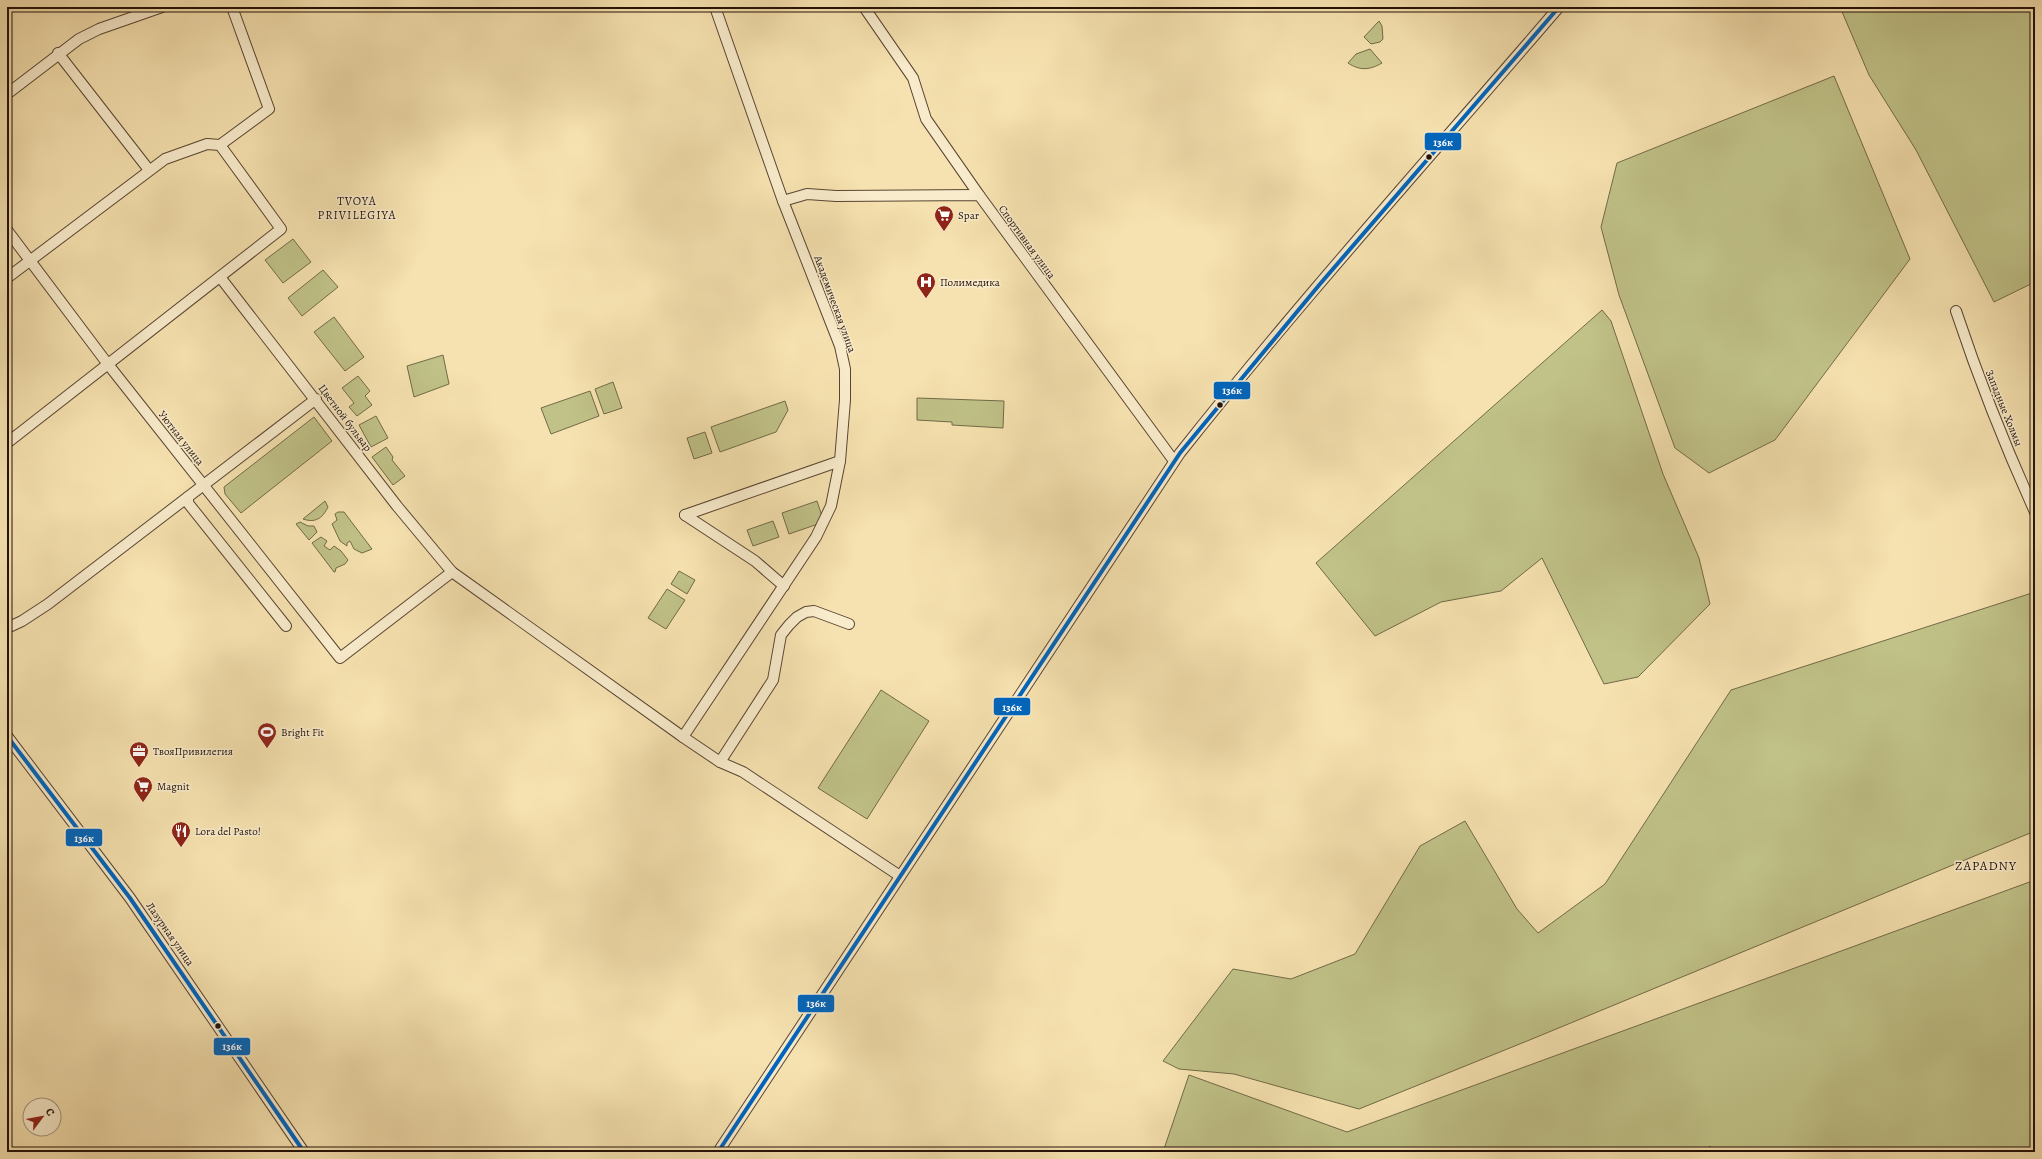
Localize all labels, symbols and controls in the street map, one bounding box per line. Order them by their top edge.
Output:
line badge: 136к [1424,132,1462,151]
text: 136к [1433,135,1453,150]
unlabelled marker [1424,152,1434,162]
district label: TVOYA PRIVILEGIYA [318,193,396,223]
street label: Спортивная улица [995,202,1059,283]
supermarket icon: Spar [933,204,955,232]
place label: Spar [958,208,979,223]
street label: Академическая улица [810,252,860,355]
hospital icon: Полимедика [915,271,937,299]
place label: Полимедика [940,275,1001,290]
street label: Западные Холмы [1982,368,2026,448]
street label: Цветной бульвар [315,381,375,455]
line badge: 136к [1213,381,1251,400]
text: 136к [1222,383,1242,398]
unlabelled marker [1215,400,1225,410]
street label: Уютная улица [155,407,208,469]
line badge: 136к [993,697,1031,716]
text: 136к [1002,700,1022,715]
sports icon: Bright Fit [256,721,278,749]
place label: Bright Fit [281,725,324,740]
office icon: ТвояПривилегия [128,740,150,768]
place label: ТвояПривилегия [153,744,233,759]
supermarket icon: Magnit [132,775,154,803]
place label: Magnit [157,779,190,794]
restaurant icon: Lora del Pasto! [170,820,192,848]
place label: Lora del Pasto! [195,824,261,839]
line badge: 136к [65,828,103,847]
text: 136к [74,831,94,846]
district label: ZAPADNY [1955,857,2017,874]
street label: Лазурная улица [142,899,198,970]
line badge: 136к [797,994,835,1013]
text: 136к [806,996,826,1011]
unlabelled marker [213,1021,223,1031]
line badge: 136к [213,1037,251,1056]
text: 136к [222,1039,242,1054]
north arrow [22,1097,62,1137]
text: С [42,1105,58,1119]

